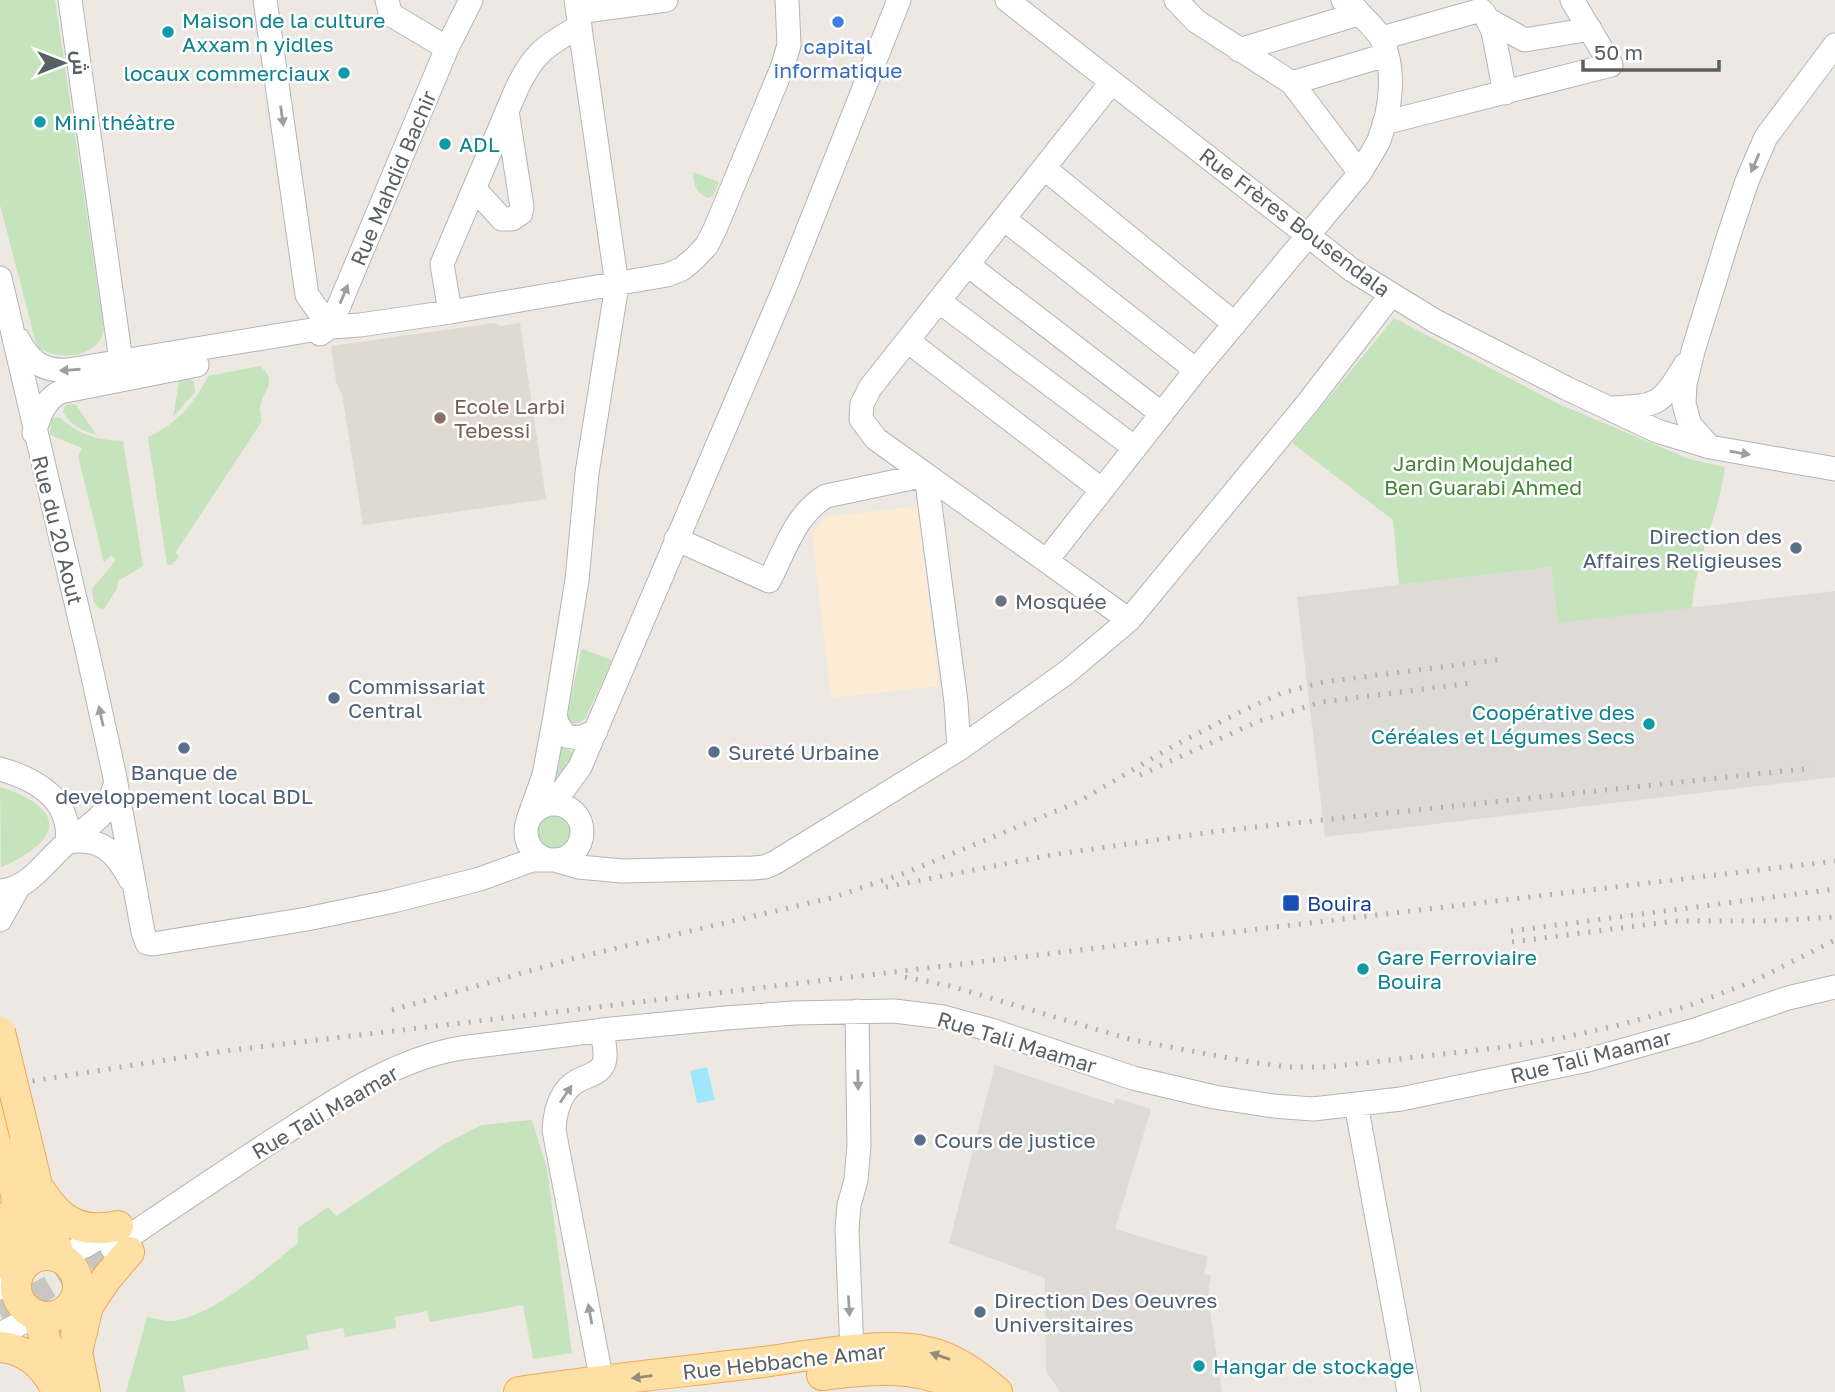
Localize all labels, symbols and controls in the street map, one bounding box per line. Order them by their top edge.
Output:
place label: Maison de la culture Axxam n yidles [182,7,385,57]
marker: capital informatique [830,14,846,30]
marker: Maison de la culture Axxam n yidles [160,24,176,40]
north arrow [28,28,98,98]
scale bar [1583,28,1720,72]
place label: capital informatique [774,33,902,83]
text: 50 m [1594,39,1643,65]
text: ش [68,51,92,75]
place label: locaux commerciaux [124,60,330,86]
marker: locaux commerciaux [336,65,352,81]
street label: Rue Mahdid Bachir [344,87,442,269]
one-way arrow [276,105,287,127]
place label: Mini théàtre [54,109,175,135]
marker: Mini théàtre [32,114,48,130]
place label: ADL [459,131,500,157]
marker: ADL [437,136,453,152]
street label: Rue Frères Bousendala [1194,142,1396,302]
one-way arrow [1749,153,1760,174]
one-way arrow [339,284,350,305]
one-way arrow [58,364,80,375]
place label: Ecole Larbi Tebessi [454,393,565,443]
marker: Ecole Larbi Tebessi [432,410,448,426]
one-way arrow [1729,448,1751,459]
park label: Jardin Moujdahed Ben Guarabi Ahmed [1384,450,1582,500]
street label: Rue du 20 Aout [27,453,89,607]
place label: Direction des Affaires Religieuses [1583,523,1782,573]
marker: Direction des Affaires Religieuses [1788,540,1804,556]
place label: Mosquée [1015,588,1107,614]
marker: Mosquée [993,593,1009,609]
place label: Commissariat Central [348,673,486,723]
marker: Commissariat Central [326,690,342,706]
place label: Coopérative des Céréales et Légumes Secs [1371,699,1635,749]
one-way arrow [96,705,107,727]
marker: Coopérative des Céréales et Légumes Secs [1641,716,1657,732]
place label: Sureté Urbaine [728,739,879,765]
marker: Banque de developpement local BDL [176,740,192,756]
marker: Sureté Urbaine [706,744,722,760]
place label: Banque de developpement local BDL [55,759,313,809]
place label: Bouira [1307,890,1372,916]
marker: Bouira [1281,893,1301,913]
place label: Gare Ferroviaire Bouira [1377,944,1537,994]
marker: Gare Ferroviaire Bouira [1355,961,1371,977]
street label: Rue Tali Maamar [934,1005,1100,1079]
street label: Rue Tali Maamar [1508,1023,1674,1089]
street label: Rue Tali Maamar [247,1059,403,1165]
one-way arrow [852,1069,864,1091]
one-way arrow [559,1085,573,1103]
place label: Cours de justice [934,1127,1096,1153]
marker: Cours de justice [912,1132,928,1148]
place label: Direction Des Oeuvres Universitaires [994,1287,1217,1337]
one-way arrow [844,1295,855,1317]
one-way arrow [584,1303,595,1325]
marker: Direction Des Oeuvres Universitaires [972,1304,988,1320]
street label: Rue Hebbache Amar [681,1337,887,1385]
one-way arrow [929,1350,950,1361]
place label: Hangar de stockage [1213,1353,1415,1379]
marker: Hangar de stockage [1191,1358,1207,1374]
one-way arrow [630,1371,652,1382]

